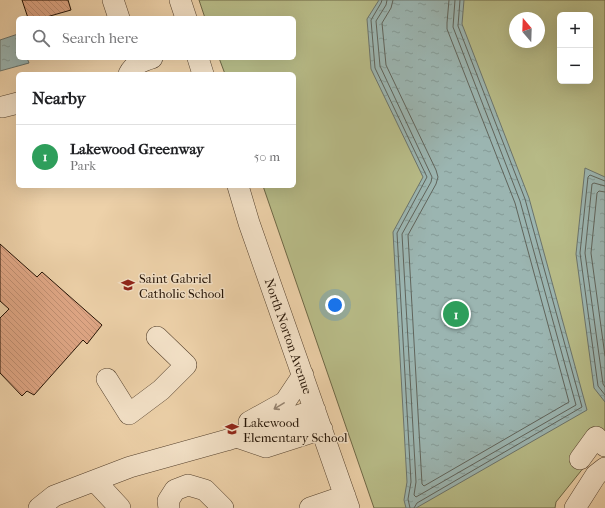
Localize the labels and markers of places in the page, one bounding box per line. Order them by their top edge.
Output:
place label: Saint Gabriel Catholic School [139,271,225,301]
school or university icon: Saint Gabriel Catholic School [120,277,136,293]
pin: 1 [443,299,469,329]
place label: Lakewood Elementary School [243,415,348,445]
school or university icon: Lakewood Elementary School [224,421,240,437]

